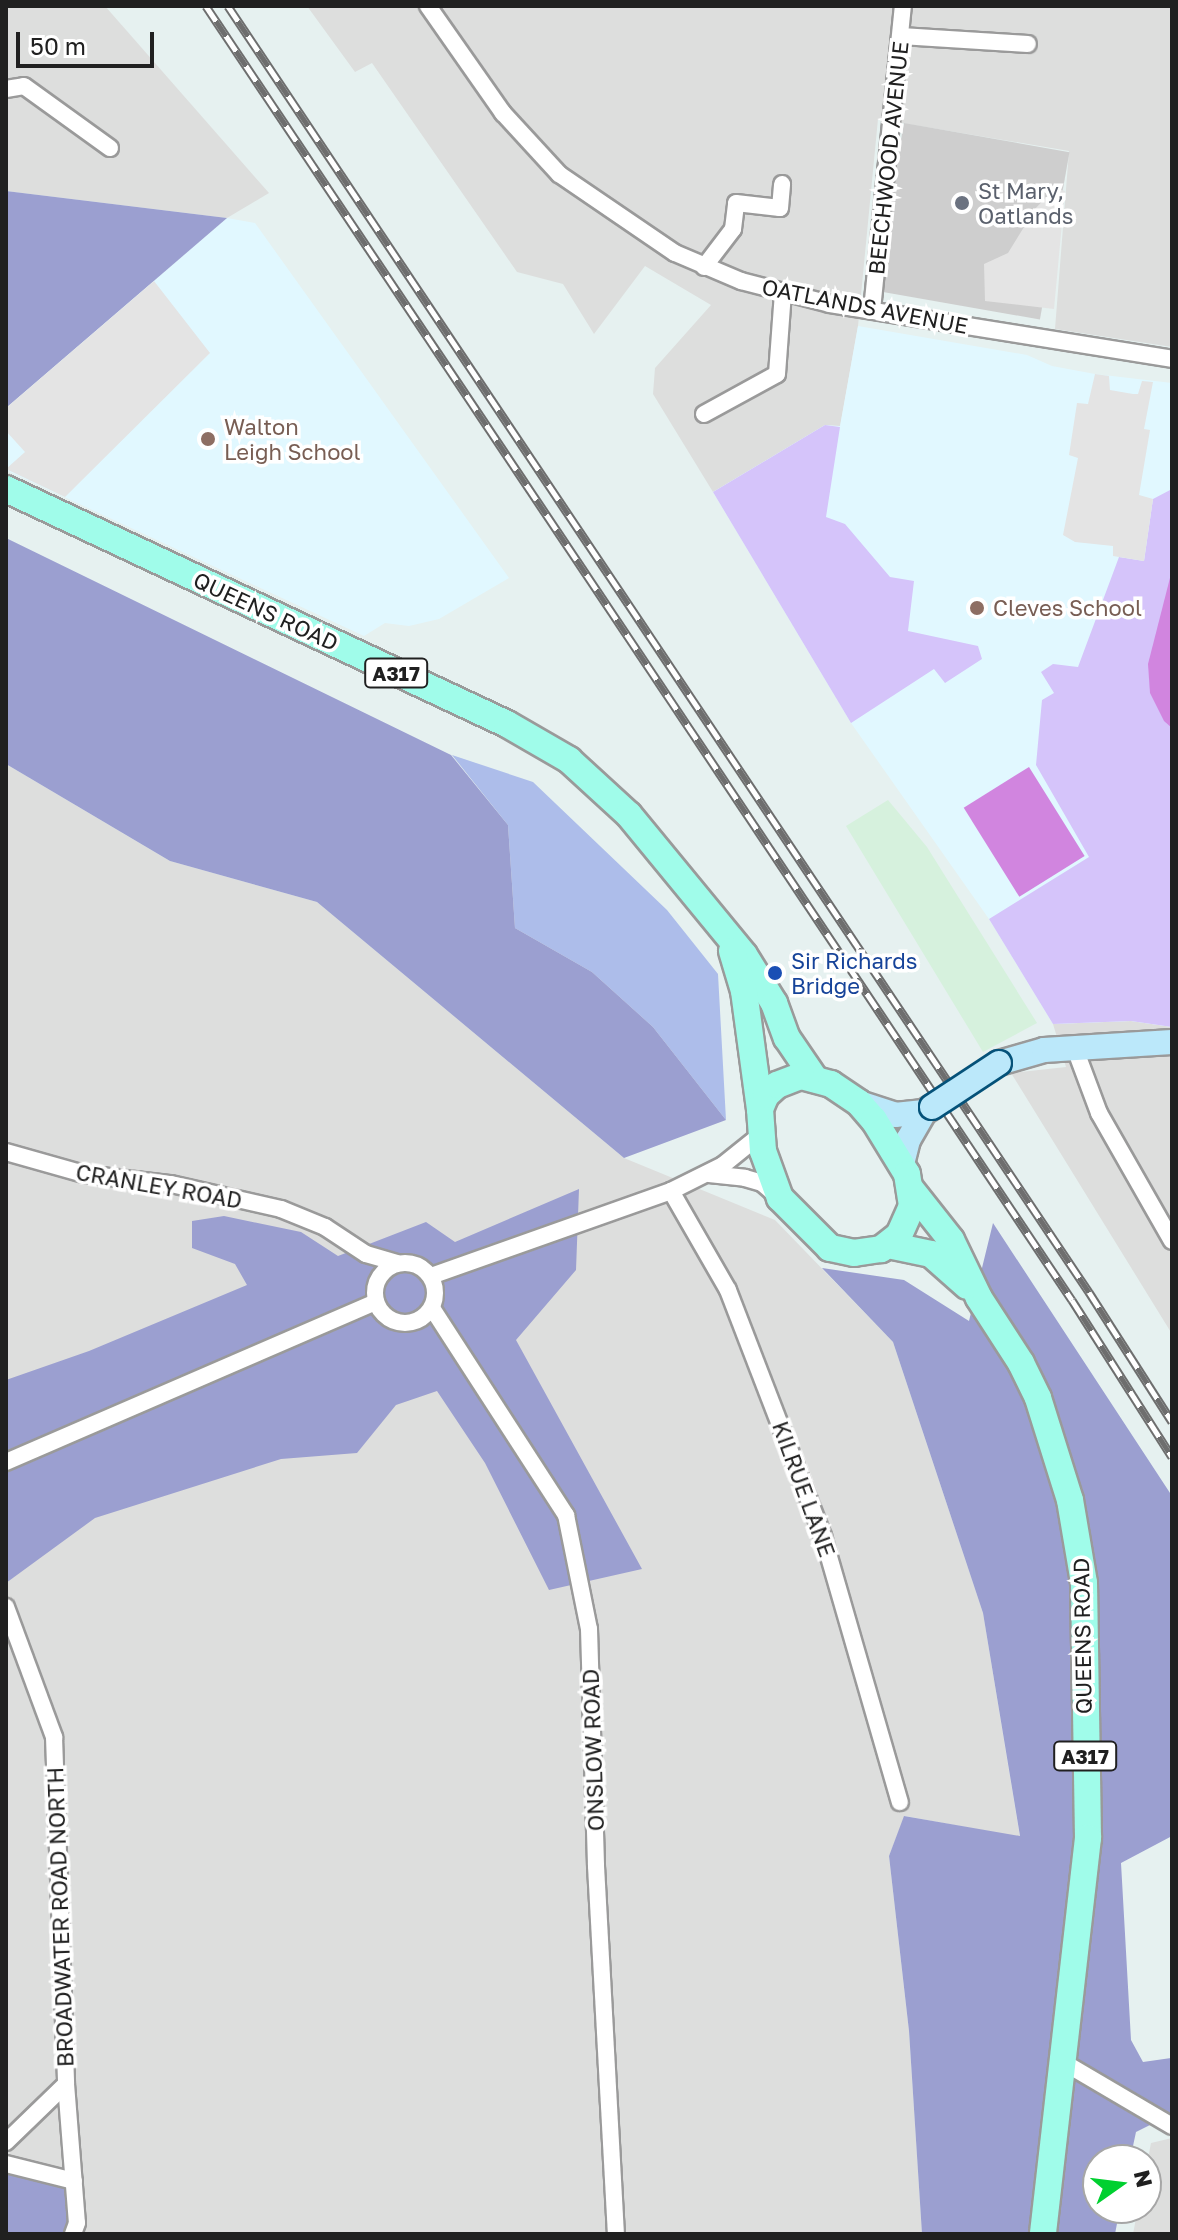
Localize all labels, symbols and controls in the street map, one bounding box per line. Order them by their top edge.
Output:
scale bar [20,16,158,66]
text: 50 m [30,31,86,60]
street label: BEECHWOOD AVENUE [863,40,913,276]
place label: St Mary, Oatlands [978,177,1073,228]
marker: St Mary, Oatlands [953,194,971,212]
street label: OATLANDS AVENUE [760,273,970,339]
place label: Walton Leigh School [224,413,361,464]
marker: Walton Leigh School [199,430,217,448]
street label: QUEENS ROAD [190,566,342,656]
place label: Cleves School [993,595,1142,621]
marker: Cleves School [968,599,986,617]
road number: A317 [364,657,428,689]
place label: Sir Richards Bridge [791,947,917,998]
marker: Sir Richards Bridge [766,964,784,982]
street label: CRANLEY ROAD [74,1158,244,1214]
street label: KILRUE LANE [767,1418,841,1560]
street label: QUEENS ROAD [1067,1558,1097,1714]
street label: ONSLOW ROAD [577,1668,609,1832]
road number: A317 [1053,1740,1117,1772]
street label: BROADWATER ROAD NORTH [42,1766,78,2068]
north arrow [1082,2144,1162,2224]
text: N [1129,2167,1159,2190]

